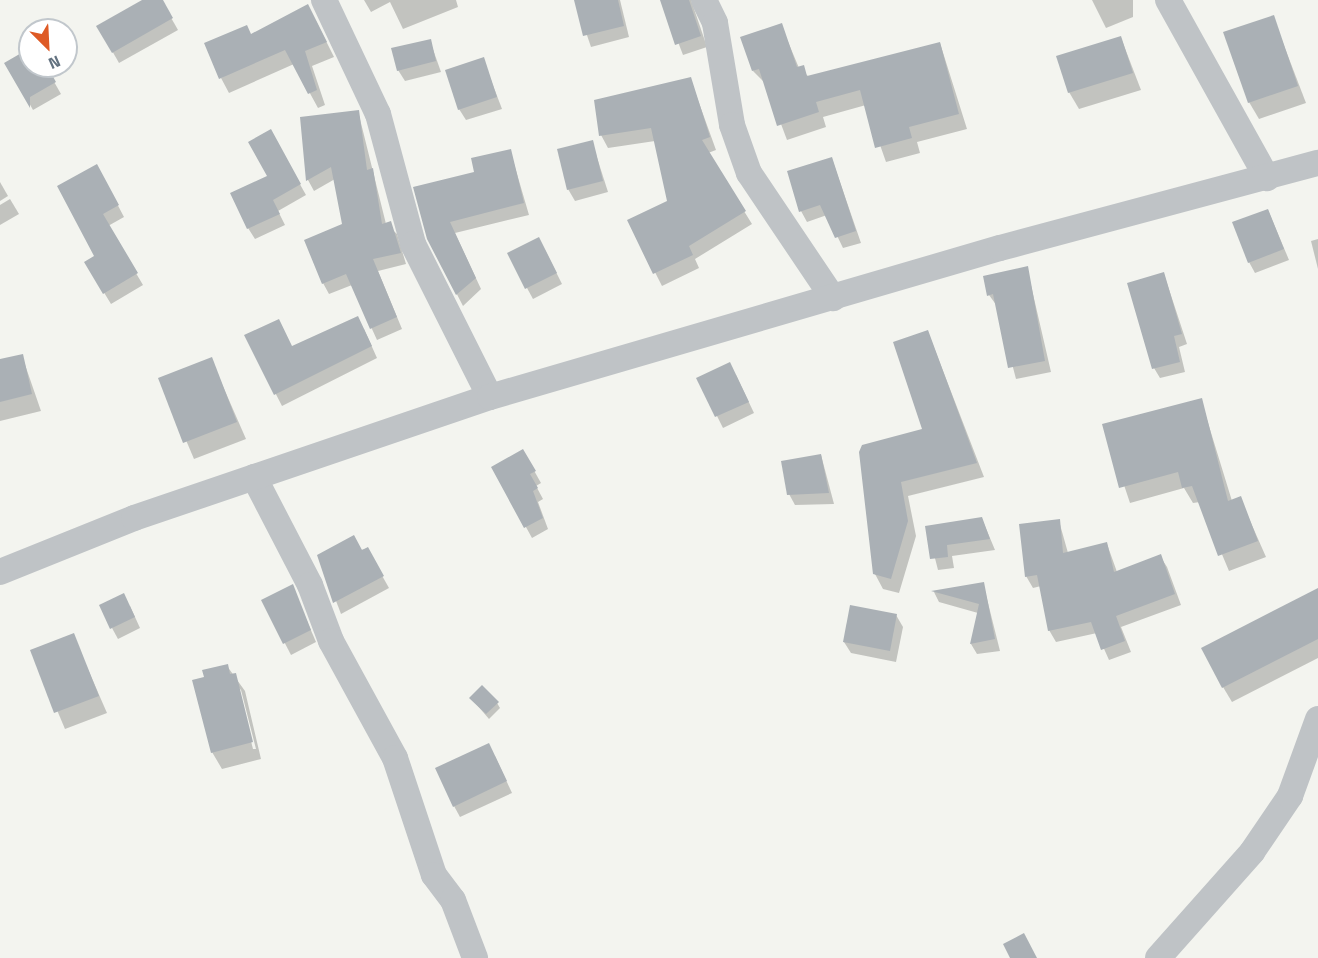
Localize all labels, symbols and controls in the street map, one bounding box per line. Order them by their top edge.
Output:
north arrow [18,18,78,78]
text: N [45,49,64,76]

